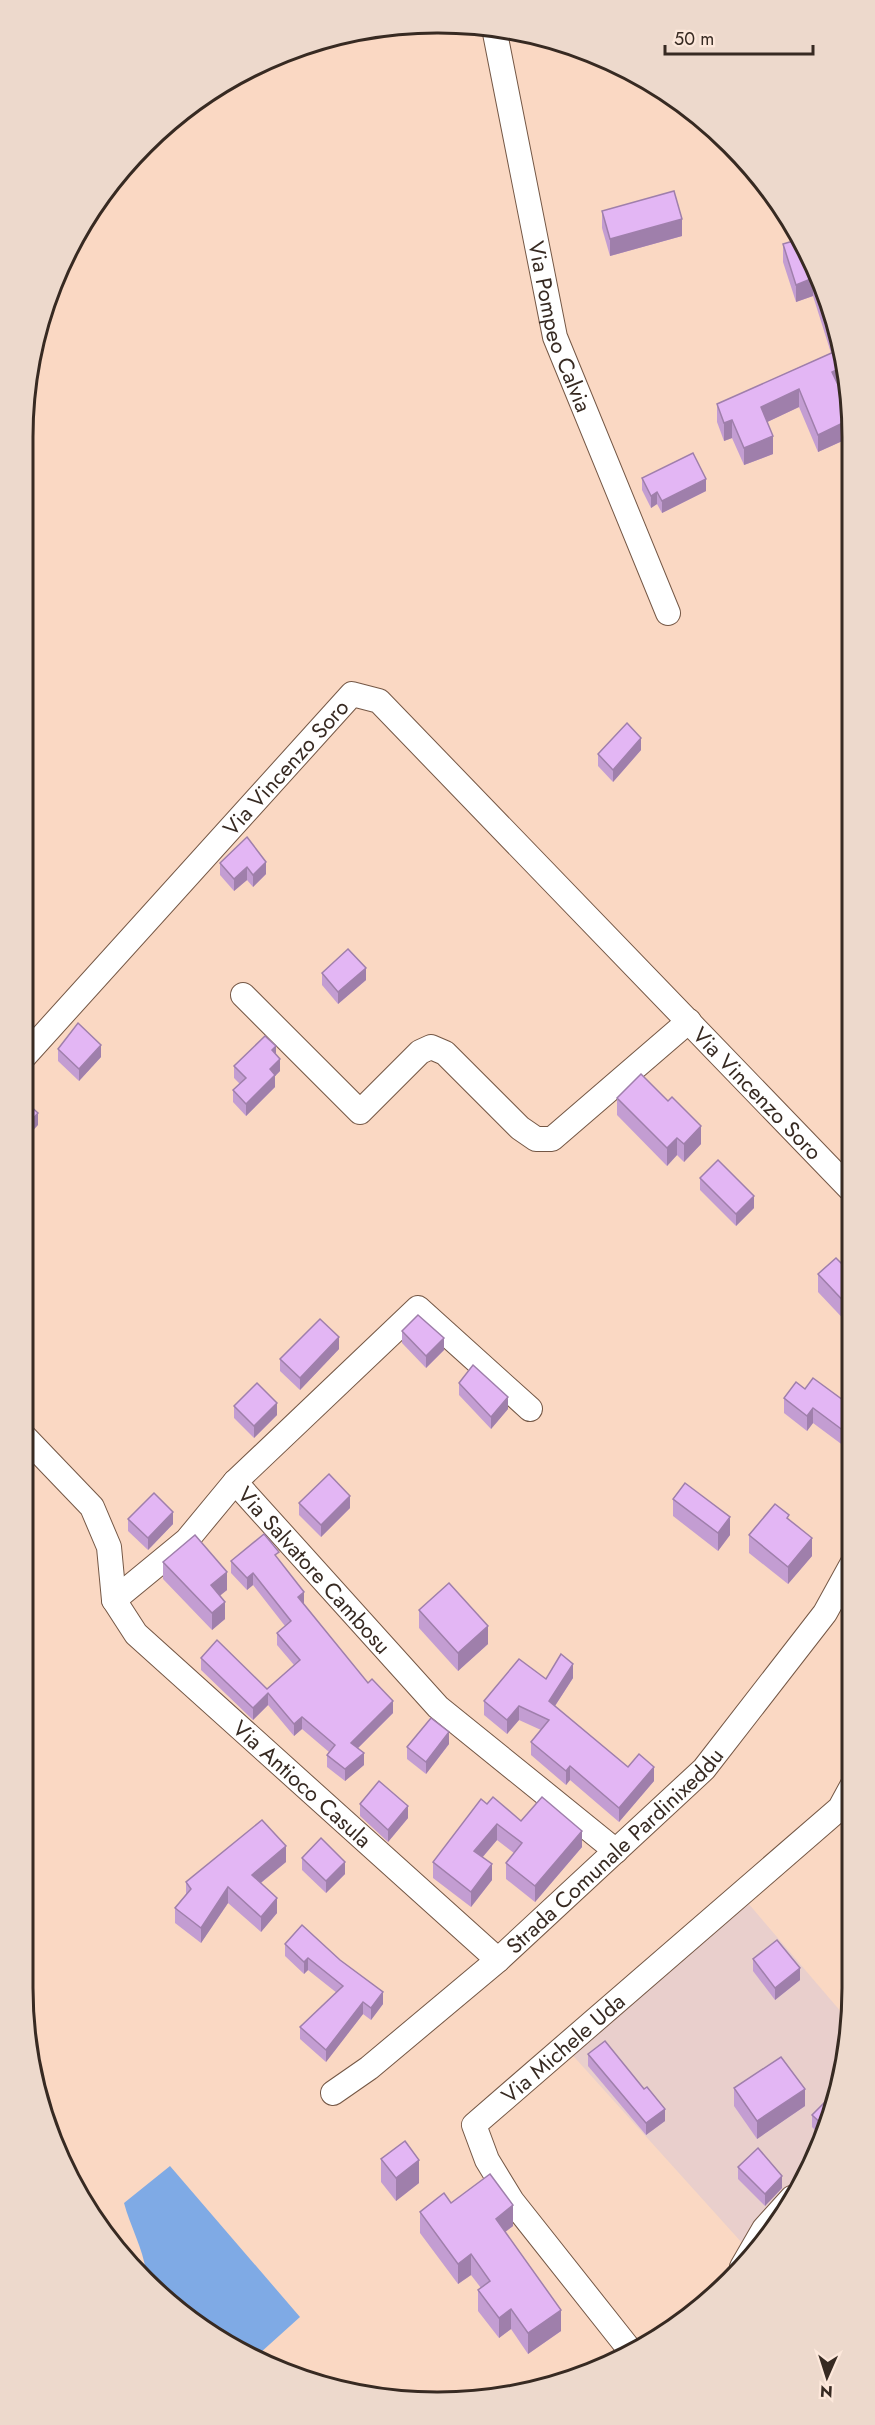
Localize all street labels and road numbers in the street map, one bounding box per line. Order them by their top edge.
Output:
street label: Via Pompeo Calvia [520,238,600,417]
street label: Via Vincenzo Soro [215,692,356,843]
street label: Via Vincenzo Soro [685,1019,830,1167]
street label: Via Salvatore Cambosu [230,1479,399,1661]
street label: Via Antioco Casula [226,1712,379,1855]
street label: Strada Comunale Pardinixeddu [499,1741,731,1961]
street label: Via Michele Uda [494,1985,632,2111]

